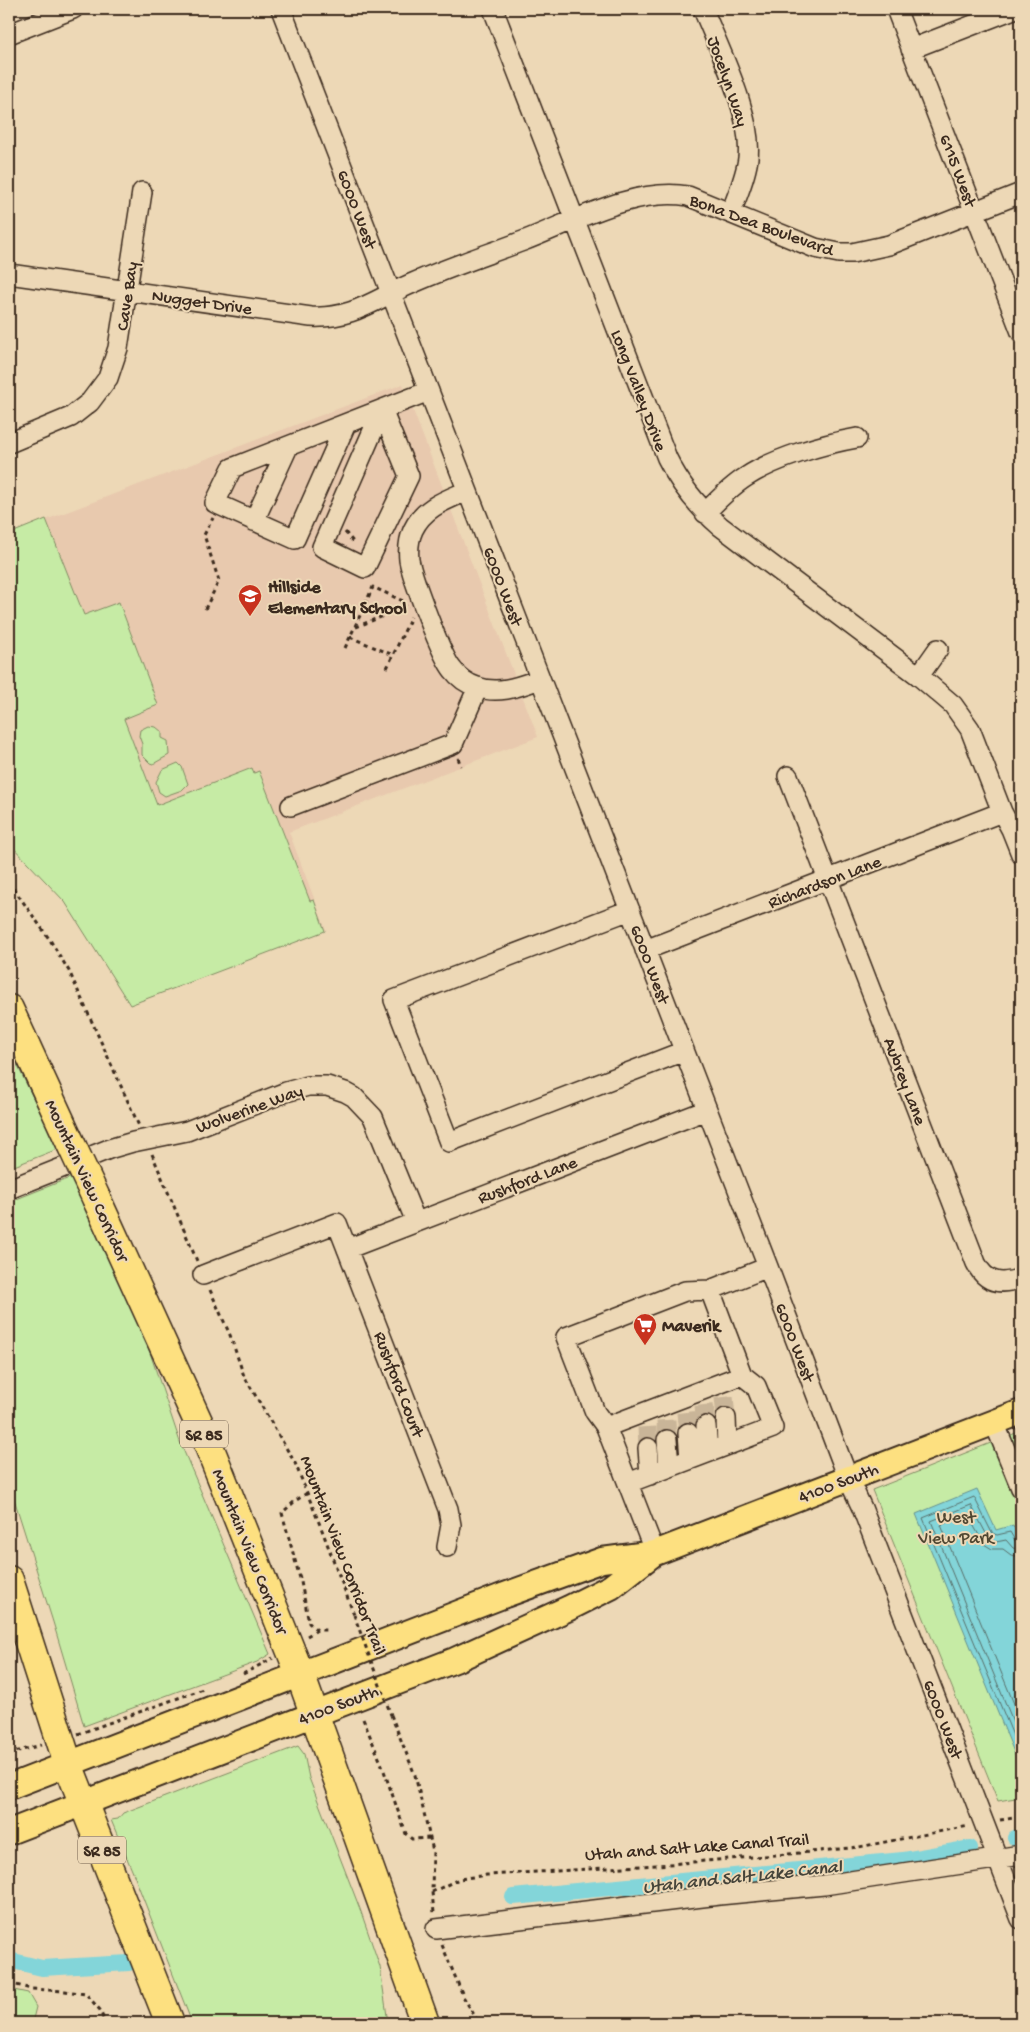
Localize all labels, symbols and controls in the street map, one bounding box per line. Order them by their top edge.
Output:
street label: Jocelyn Way [701,34,752,130]
street label: 6115 West [933,132,981,212]
street label: 6000 West [331,168,381,254]
street label: Bona Dea Boulevard [685,190,837,263]
street label: Cave Bay [113,260,144,332]
street label: Nugget Drive [150,286,254,321]
street label: Long Valley Drive [605,327,671,455]
street label: 6000 West [477,545,527,631]
place label: Hillside Elementary School [268,578,407,620]
school or university icon: Hillside Elementary School [237,583,263,617]
street label: Richardson Lane [765,852,885,915]
street label: 6000 West [624,923,674,1009]
street label: Aubrey Lane [877,1035,930,1129]
street label: Wolverine Way [193,1081,306,1139]
street label: Mountain View Corridor [39,1097,133,1267]
street label: Rushford Lane [475,1153,581,1210]
street label: 6000 West [769,1301,819,1387]
supermarket icon: Maverik [632,1312,658,1346]
place label: Maverik [662,1317,722,1338]
street label: Rushford Court [368,1329,428,1442]
road number: SR 85 [180,1420,228,1448]
street label: Mountain View Corridor Trail [294,1453,389,1659]
street label: 4100 South [796,1459,882,1509]
street label: Mountain View Corridor [206,1466,292,1639]
park label: West View Park [917,1508,996,1550]
street label: 6000 West [917,1678,967,1764]
street label: 4100 South [296,1681,382,1731]
street label: Utah and Salt Lake Canal Trail [584,1830,810,1867]
road number: SR 85 [78,1836,126,1864]
water label: Utah and Salt Lake Canal [642,1856,845,1900]

